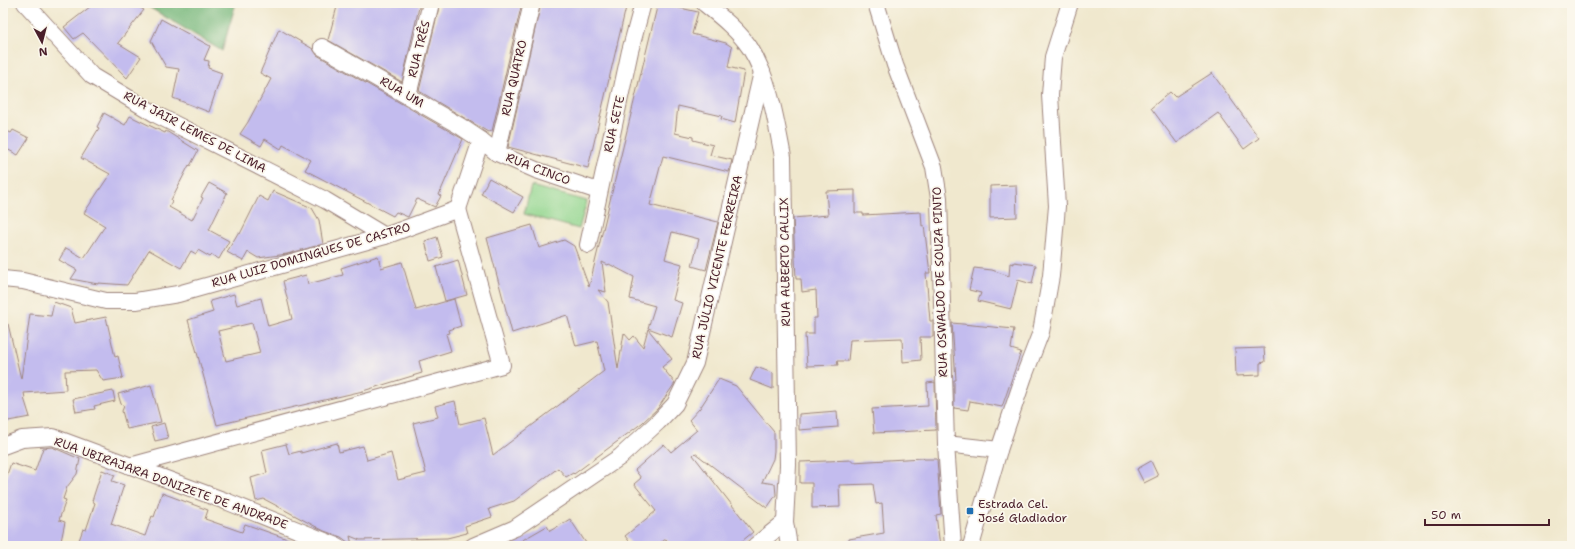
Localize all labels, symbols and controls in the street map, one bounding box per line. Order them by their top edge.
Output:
street label: RUA TRÊS [404,18,434,79]
north arrow [22,22,62,62]
street label: RUA QUATRO [498,38,530,118]
text: N [38,43,48,59]
street label: RUA UM [377,73,428,111]
street label: RUA JAIR LEMES DE LIMA [121,88,269,177]
street label: RUA SETE [600,94,628,154]
street label: RUA CINCO [503,149,573,189]
street label: RUA JÚLIO VICENTE FERREIRA [688,173,746,360]
street label: RUA OSWALDO DE SOUZA PINTO [929,186,951,378]
street label: RUA ALBERTO CALLIX [776,197,794,327]
street label: RUA LUIZ DOMINGUES DE CASTRO [210,219,412,291]
street label: RUA UBIRAJARA DONIZETE DE ANDRADE [52,433,290,533]
place label: Estrada Cel. José Gladiador [978,496,1068,526]
scale bar [1425,501,1549,527]
marker: Estrada Cel. José Gladiador [965,506,975,516]
text: 50 m [1431,507,1461,523]

